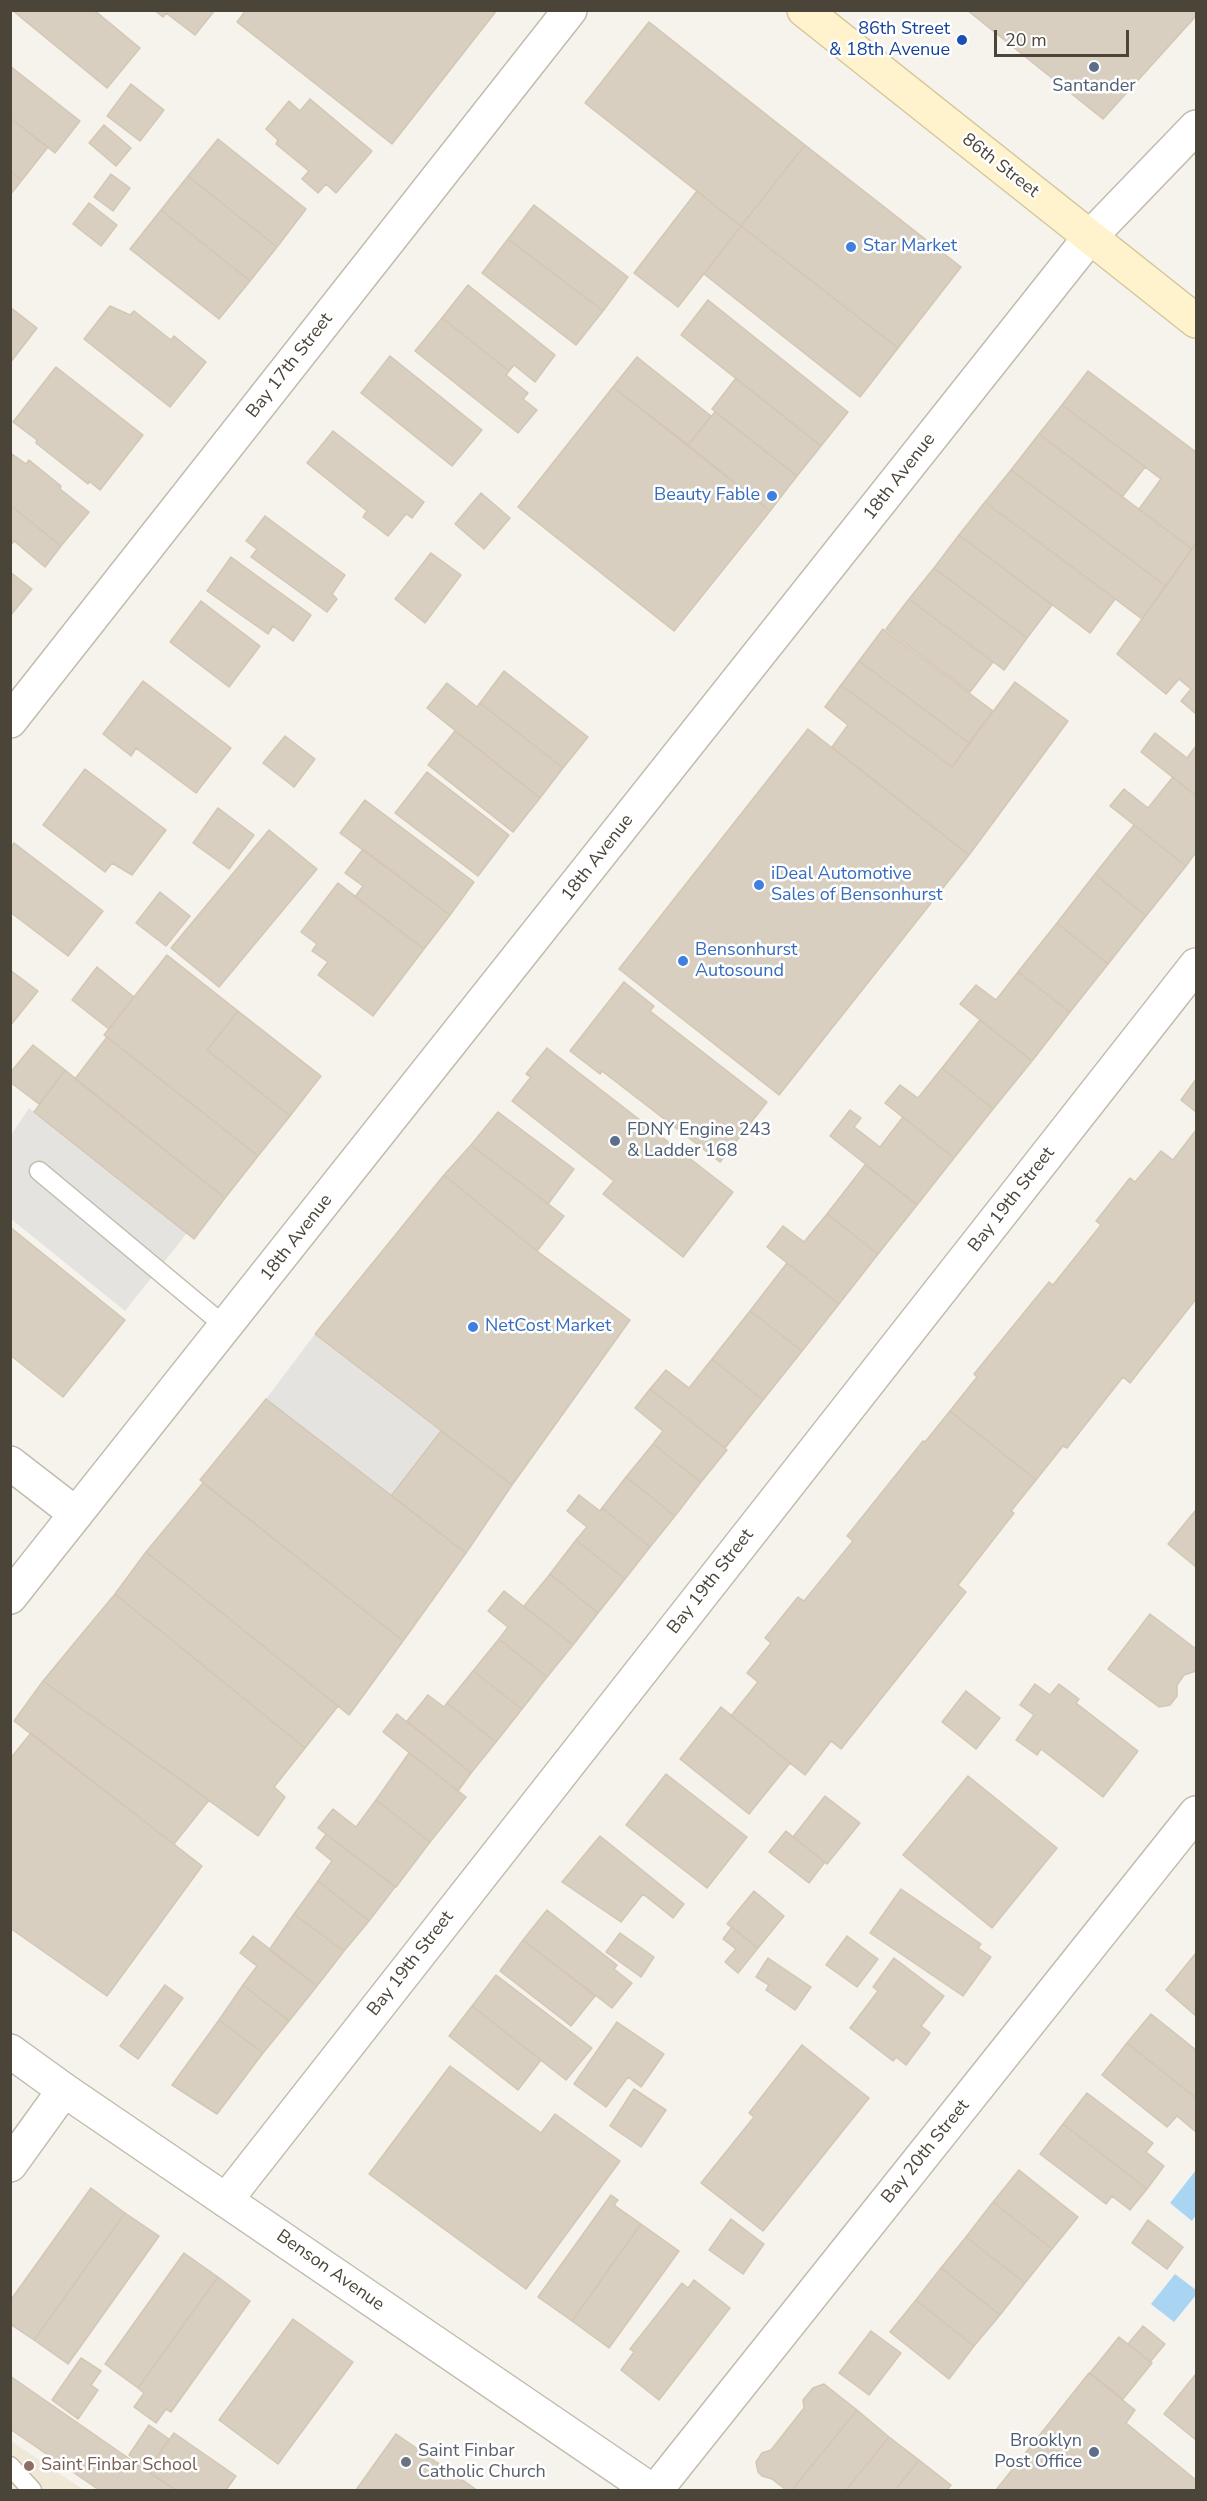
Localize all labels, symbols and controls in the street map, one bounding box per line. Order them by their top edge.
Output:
scale bar [997,18,1132,56]
place label: 86th Street & 18th Avenue [829,19,950,62]
text: 20 m [1005,28,1047,52]
marker: 86th Street & 18th Avenue [955,33,969,47]
marker: Santander [1087,60,1101,74]
place label: Santander [1052,76,1136,98]
street label: 86th Street [957,129,1043,203]
place label: Star Market [863,236,957,258]
marker: Star Market [844,240,858,254]
street label: Bay 17th Street [242,309,338,423]
street label: 18th Avenue [859,429,941,525]
place label: Beauty Fable [654,485,760,507]
marker: Beauty Fable [765,489,779,503]
street label: 18th Avenue [557,810,639,906]
place label: iDeal Automotive Sales of Bensonhurst [771,864,943,906]
marker: iDeal Automotive Sales of Bensonhurst [752,878,766,892]
place label: Bensonhurst Autosound [695,940,797,982]
marker: Bensonhurst Autosound [676,954,690,968]
place label: FDNY Engine 243 & Ladder 168 [627,1120,771,1162]
marker: FDNY Engine 243 & Ladder 168 [608,1134,622,1148]
street label: Bay 19th Street [964,1143,1060,1257]
street label: 18th Avenue [256,1190,338,1286]
place label: NetCost Market [485,1316,611,1338]
marker: NetCost Market [466,1320,480,1334]
street label: Bay 19th Street [663,1525,759,1639]
street label: Bay 19th Street [363,1907,459,2021]
street label: Bay 20th Street [878,2096,974,2208]
street label: Benson Avenue [272,2226,388,2316]
place label: Brooklyn Post Office [994,2431,1082,2474]
place label: Saint Finbar Catholic Church [418,2441,546,2484]
marker: Brooklyn Post Office [1087,2445,1101,2459]
place label: Saint Finbar School [41,2455,197,2477]
marker: Saint Finbar Catholic Church [399,2455,413,2469]
marker: Saint Finbar School [22,2459,36,2473]

